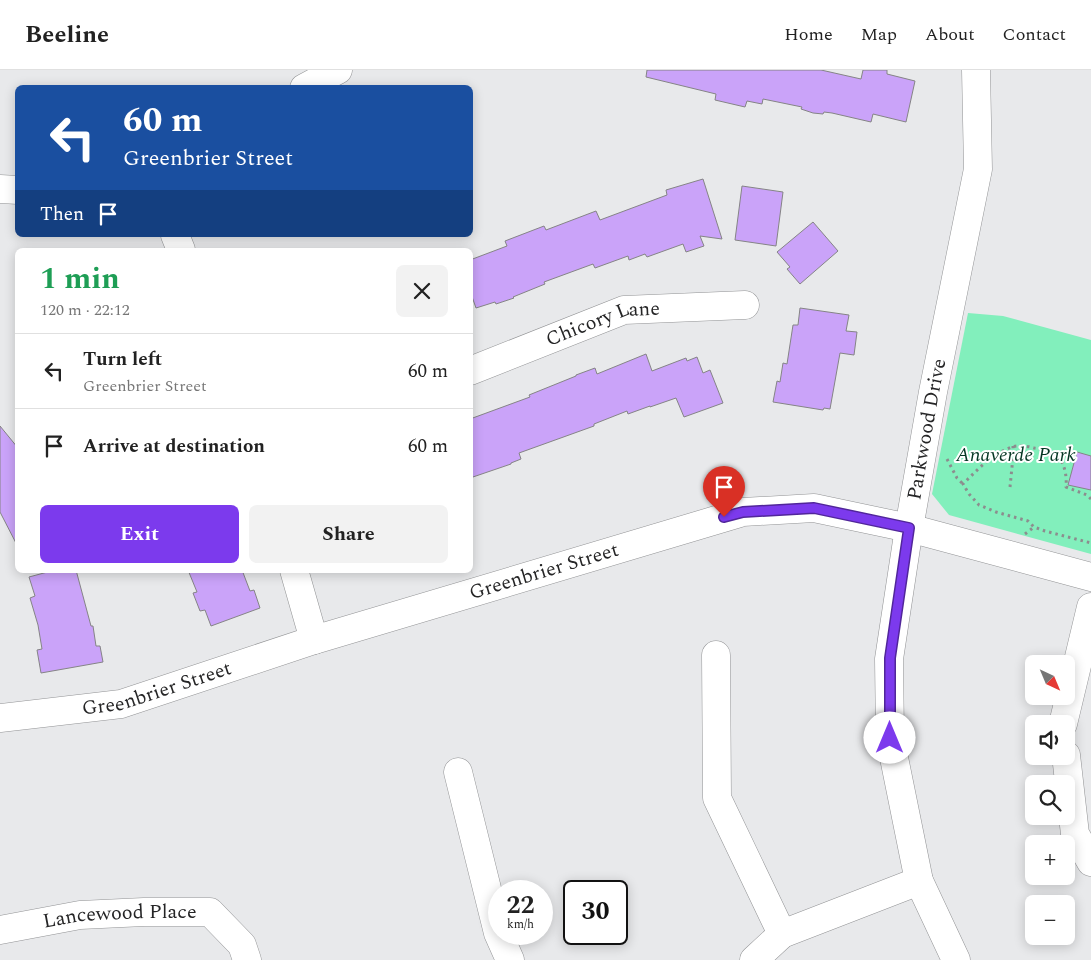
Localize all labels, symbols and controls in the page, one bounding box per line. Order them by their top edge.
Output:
text: Beeline [25,17,109,53]
text: Home [784,21,833,48]
text: Map [861,21,897,48]
text: About [925,21,975,48]
text: Contact [1003,21,1066,48]
text: 60 m [123,94,203,147]
icon: left [40,105,105,170]
text: Greenbrier Street [123,142,293,175]
text: Then [40,200,84,229]
icon: arrive [94,200,122,228]
text: 1 min [40,256,120,302]
button: close [396,265,448,317]
street label: Chicory Lane [541,294,660,355]
text: 120 m · 22:12 [40,298,130,322]
text: Turn left [83,345,162,374]
street label: Parkwood Drive [899,356,954,502]
icon: left [40,357,68,385]
text: 60 m [408,357,448,386]
text: Greenbrier Street [83,374,207,398]
icon: arrive [40,432,68,460]
text: Arrive at destination [83,432,265,461]
text: 60 m [408,432,448,461]
park label: Anaverde Park [955,440,1077,470]
pin [703,466,745,517]
icon: arrive [710,473,738,501]
button: Exit [40,505,239,563]
button: Share [249,505,448,563]
street label: Greenbrier Street [465,535,622,608]
street label: Greenbrier Street [80,653,235,723]
north arrow [1025,655,1075,705]
map controls [1025,655,1075,945]
position arrow [863,711,915,763]
button: sound [1025,715,1075,765]
button: search [1025,775,1075,825]
button: + [1025,835,1075,885]
speed limit sign: 30 [563,880,628,945]
text: 22 [506,887,535,925]
button: − [1025,895,1075,945]
street label: Lancewood Place [40,897,197,937]
text: km/h [507,915,534,934]

